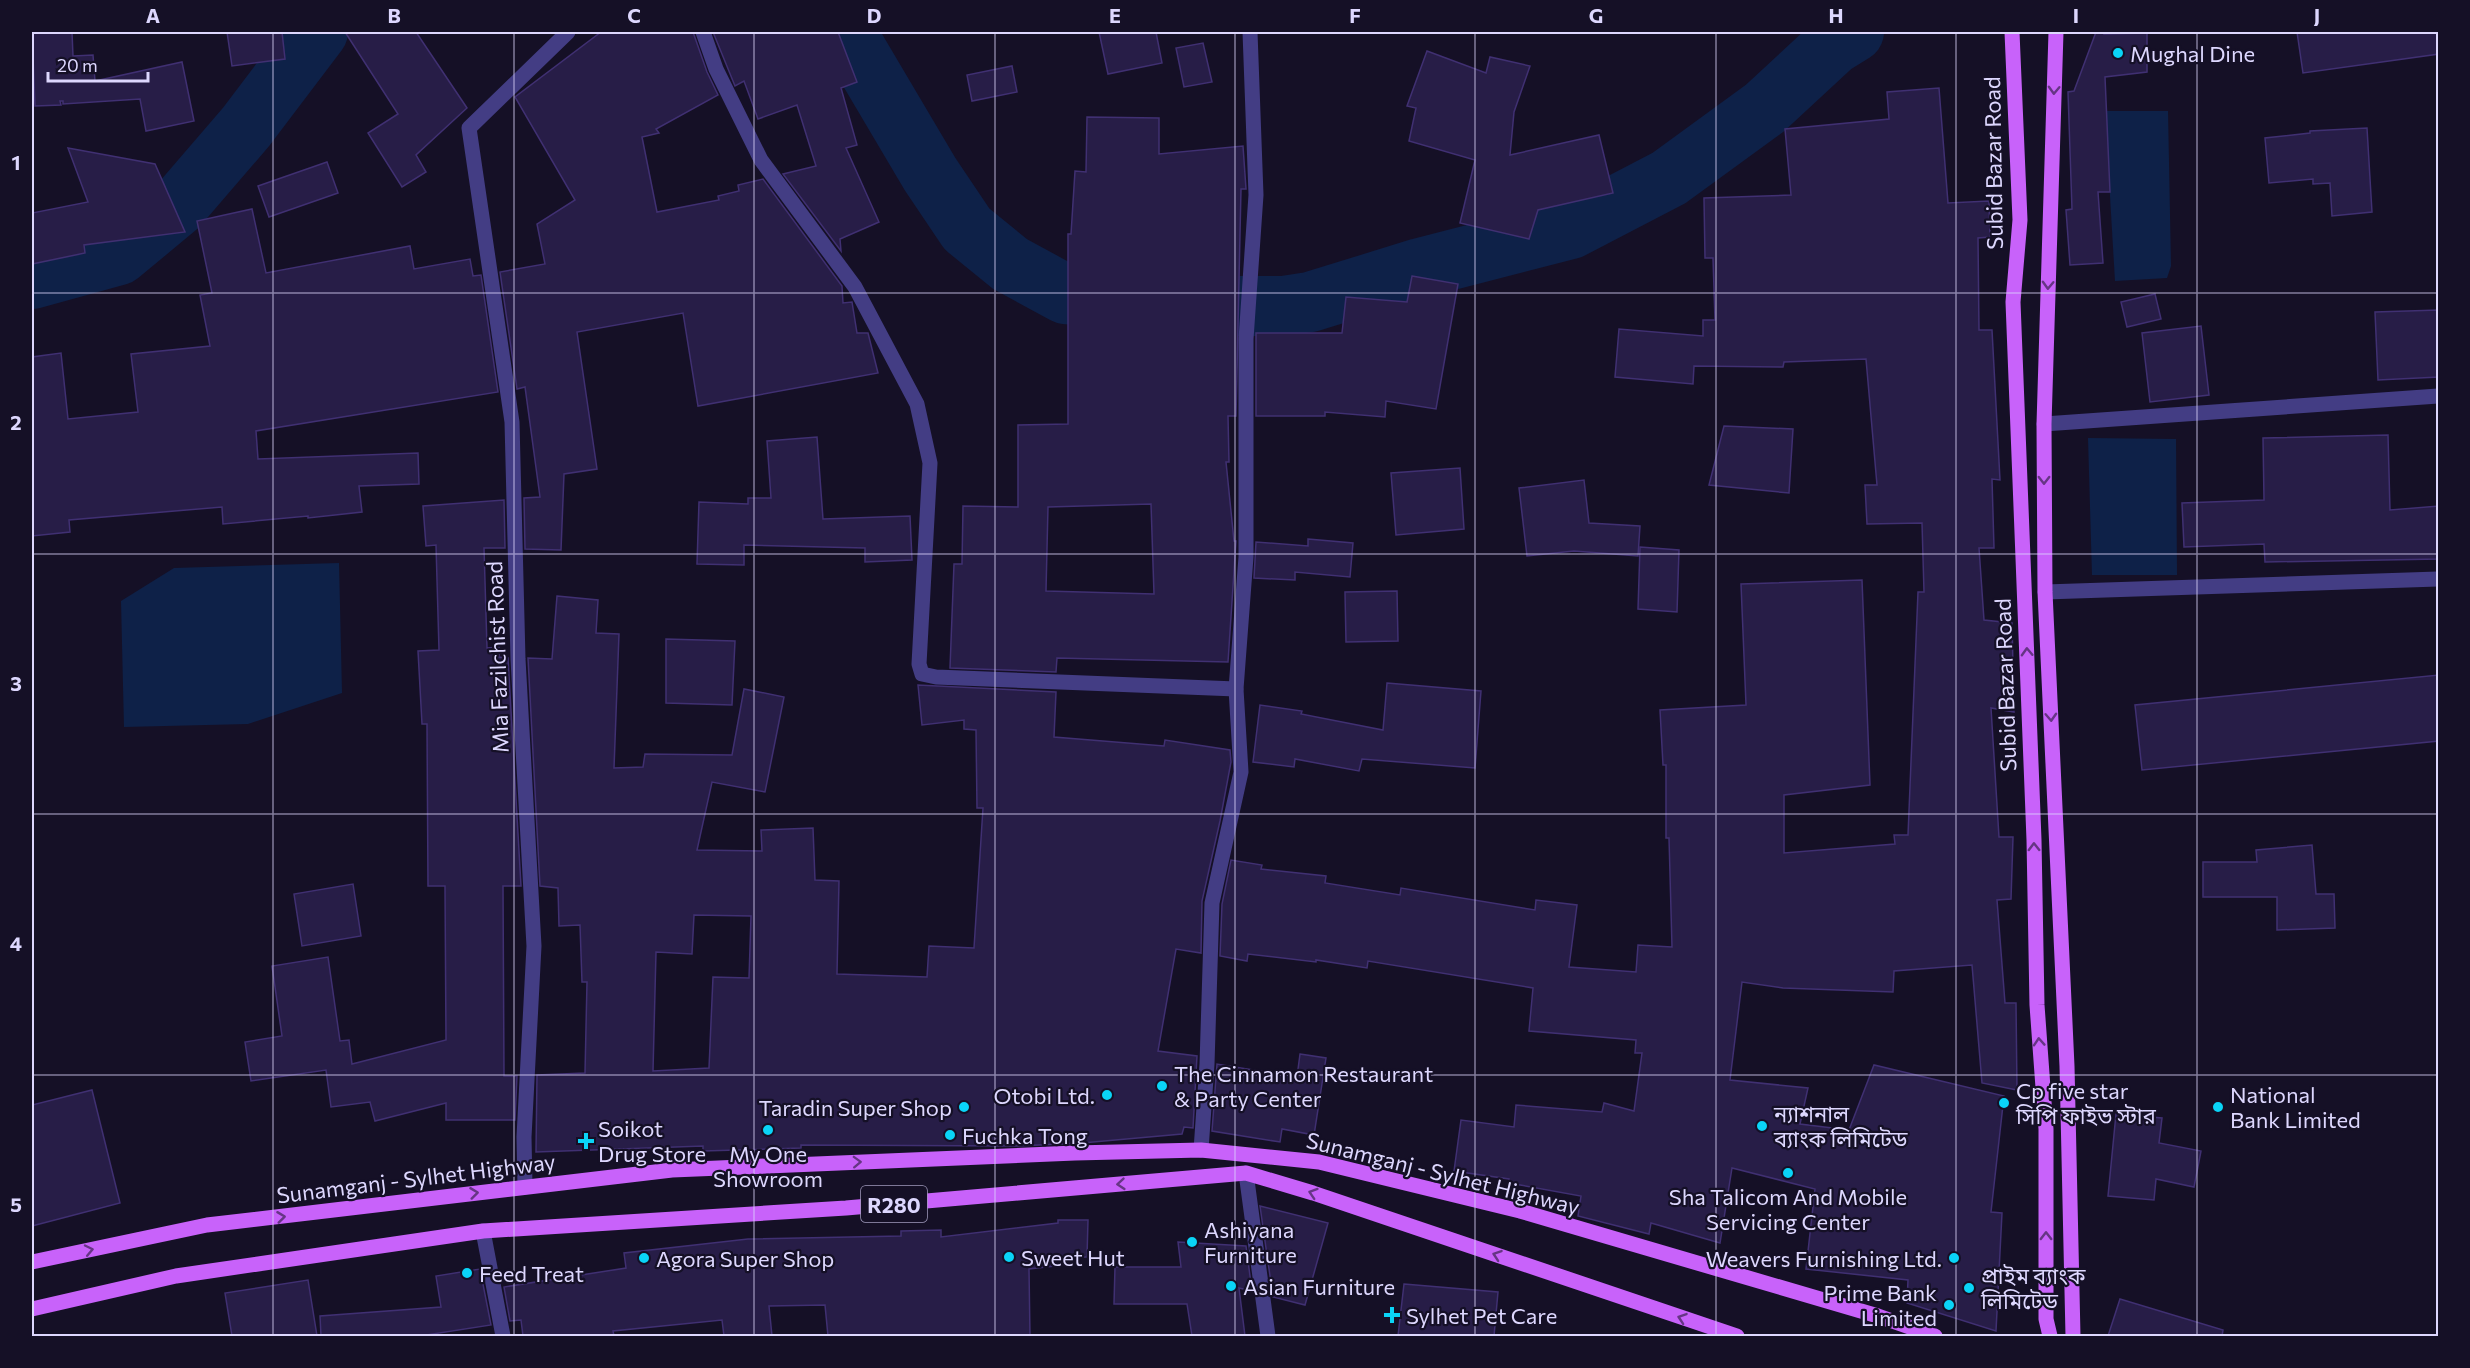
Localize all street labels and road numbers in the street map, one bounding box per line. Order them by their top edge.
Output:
street label: Subid Bazar Road [1978,76,2008,250]
street label: Mia Fazilchist Road [480,561,514,753]
street label: Subid Bazar Road [1988,598,2022,772]
street label: Sunamganj - Sylhet Highway [1303,1126,1583,1220]
street label: Sunamganj - Sylhet Highway [275,1147,557,1209]
road number: R280 [861,1186,927,1222]

